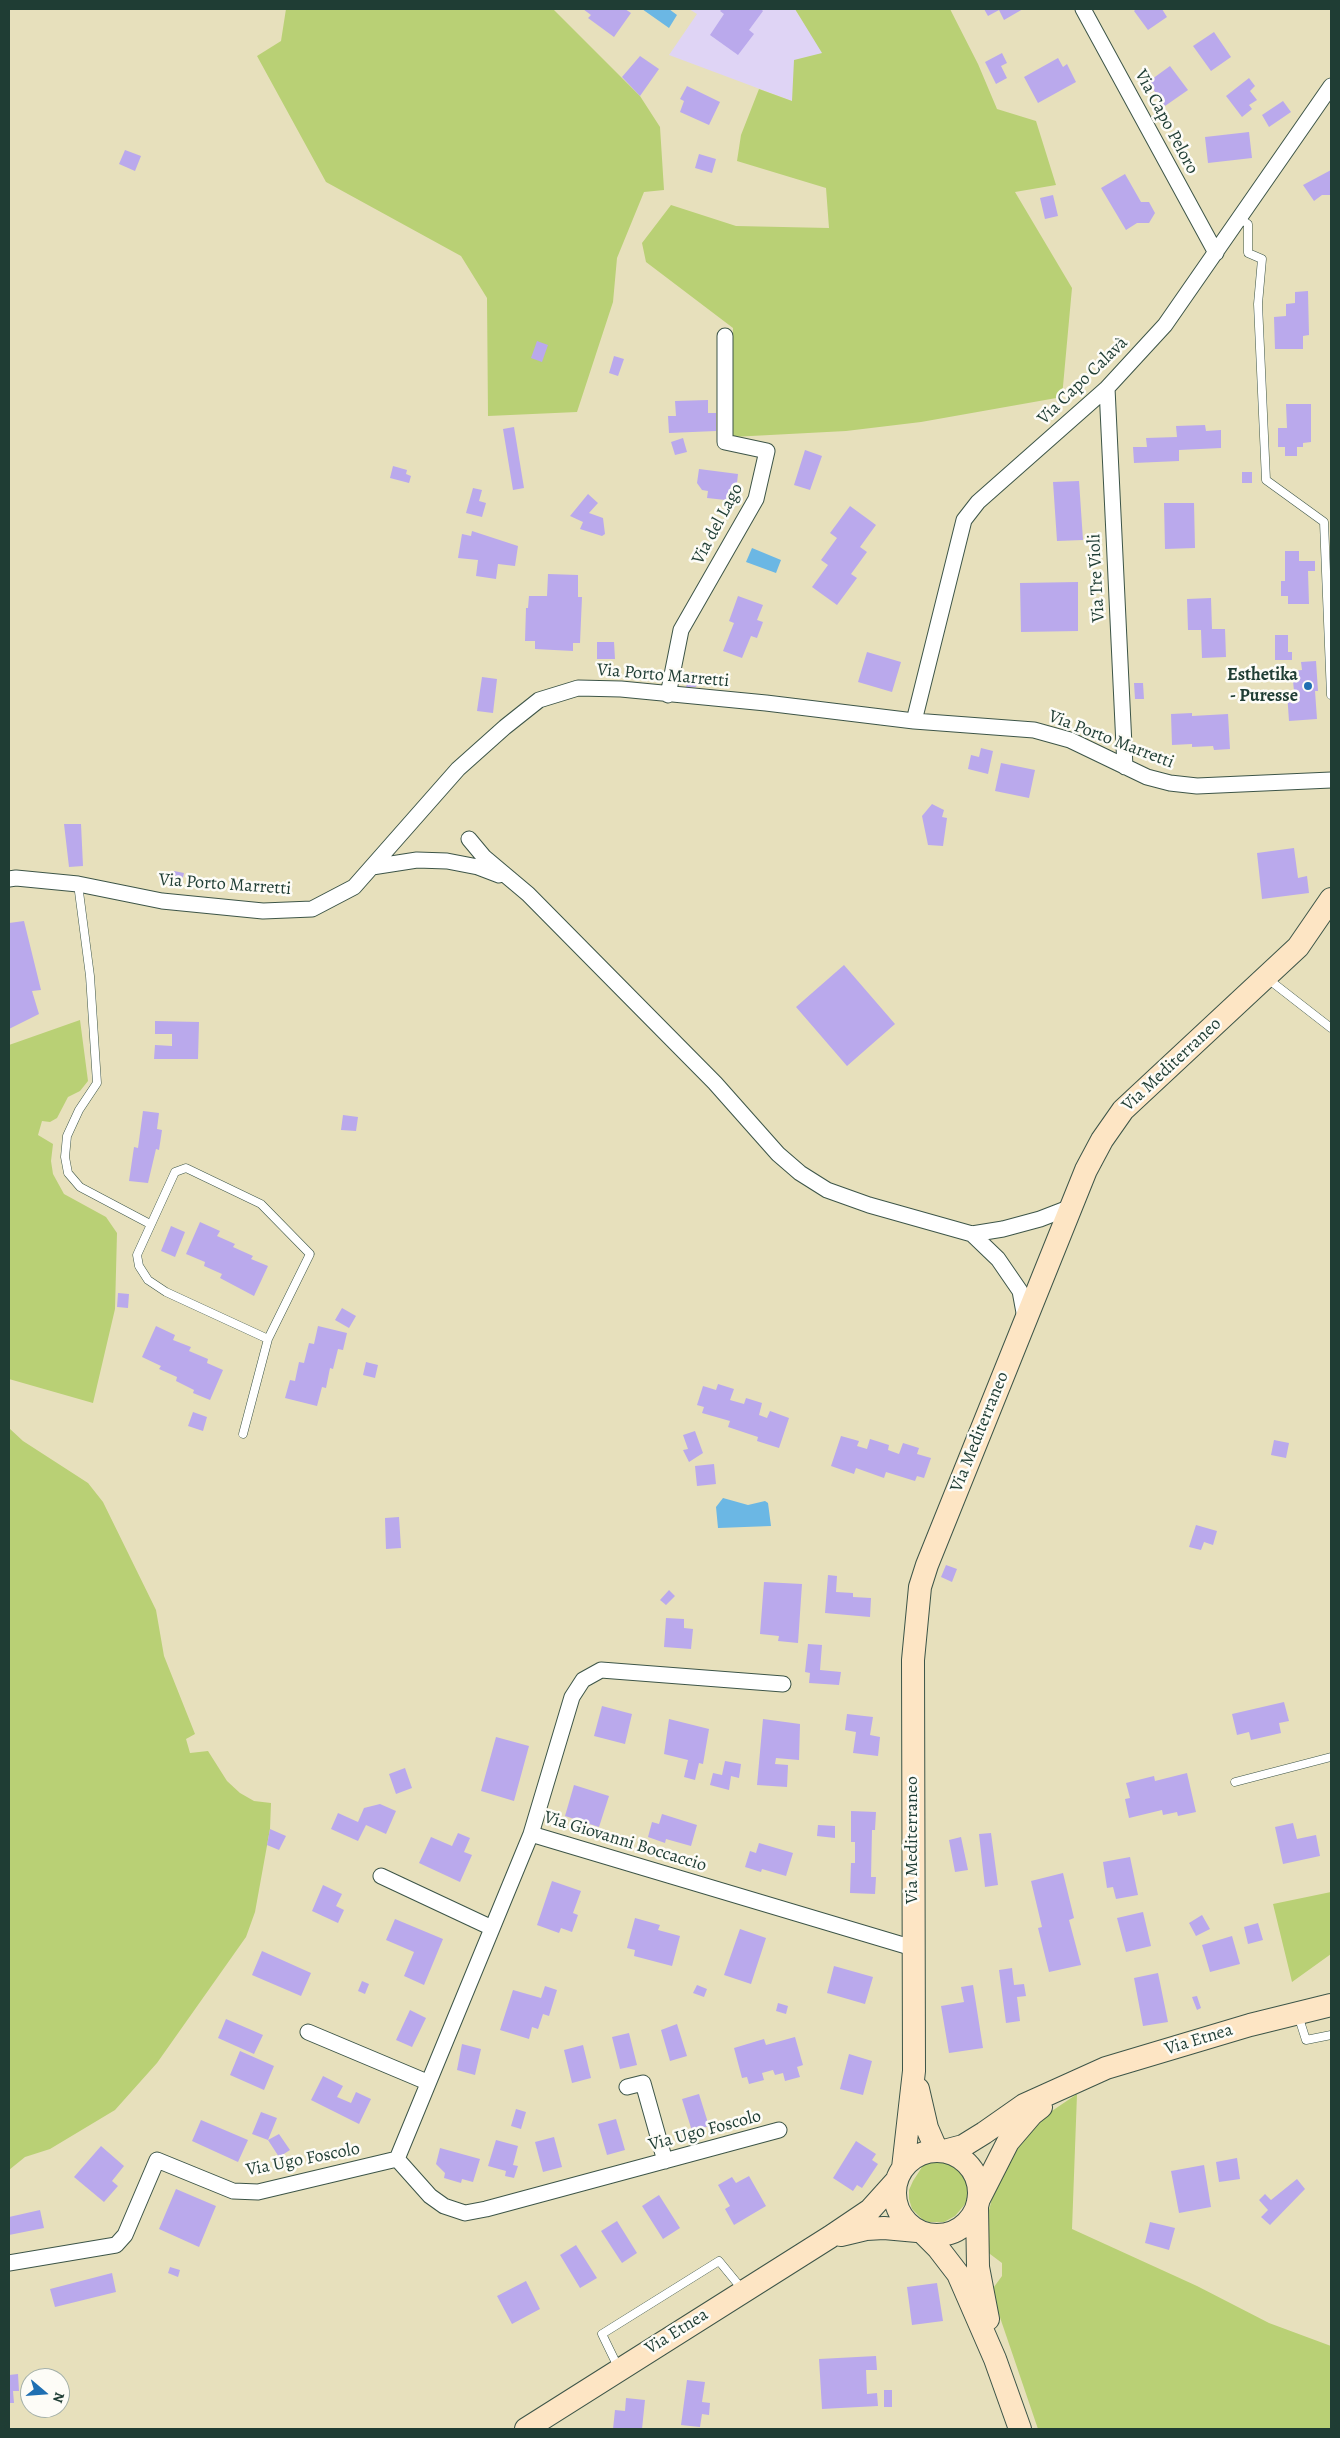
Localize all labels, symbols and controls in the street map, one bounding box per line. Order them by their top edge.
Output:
street label: Via Capo Peloro [1129,66,1203,178]
street label: Via Capo Calavà [1033,333,1133,429]
street label: Via del Lago [688,480,748,568]
street label: Via Tre Violi [1084,533,1110,623]
street label: Via Porto Marretti [596,659,730,693]
place label: Esthetika - Puresse [1227,665,1298,708]
marker: Esthetika - Puresse [1302,680,1314,692]
street label: Via Porto Marretti [1045,706,1177,774]
street label: Via Porto Marretti [158,870,292,900]
street label: Via Mediterraneo [1118,1013,1226,1117]
street label: Via Mediterraneo [946,1369,1014,1495]
street label: Via Mediterraneo [902,1776,924,1904]
street label: Via Giovanni Boccaccio [541,1807,709,1877]
street label: Via Etnea [1162,2019,1236,2061]
street label: Via Ugo Foscolo [646,2106,764,2156]
street label: Via Ugo Foscolo [244,2138,362,2182]
street label: Via Etnea [642,2304,712,2360]
north arrow [20,2368,70,2418]
text: N [48,2390,69,2405]

